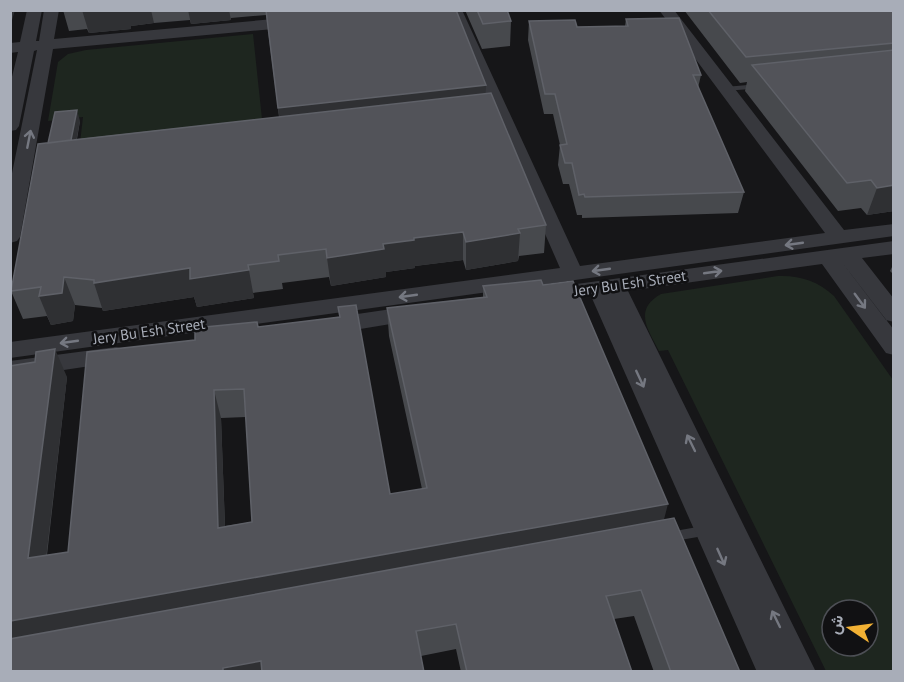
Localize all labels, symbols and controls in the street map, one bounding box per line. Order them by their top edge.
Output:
one-way arrow [24,129,35,149]
one-way arrow [785,239,804,250]
one-way arrow [591,265,611,276]
street label: Jery Bu Esh Street [572,266,687,300]
one-way arrow [703,266,723,277]
one-way arrow [398,291,418,302]
one-way arrow [854,293,866,309]
street label: Jery Bu Esh Street [91,314,206,348]
one-way arrow [59,337,79,348]
one-way arrow [635,370,647,388]
one-way arrow [685,435,697,453]
one-way arrow [715,547,727,565]
north arrow [820,598,880,658]
one-way arrow [769,610,781,628]
text: ش [823,613,847,636]

